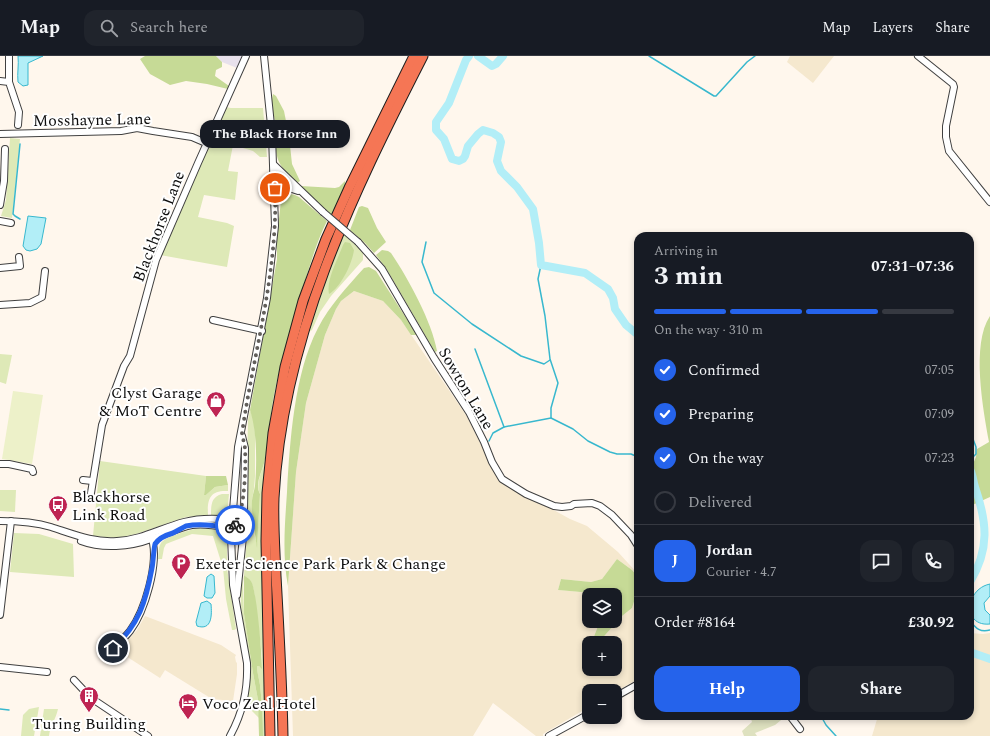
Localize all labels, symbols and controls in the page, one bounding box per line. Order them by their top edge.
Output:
search box [84,10,364,46]
text: Map [20,13,60,42]
text: Search here [130,16,208,39]
icon: search [98,17,120,39]
text: Map [822,17,851,38]
text: Layers [873,17,913,38]
text: Share [935,17,970,38]
street label: Mosshayne Lane [33,107,151,133]
callout: The Black Horse Inn [200,120,350,148]
text: The Black Horse Inn [213,124,337,144]
street label: Blackhorse Lane [127,167,191,285]
pin [258,171,292,205]
icon: bag [264,177,286,199]
text: Arriving in [654,241,718,261]
text: 07:31–07:36 [871,255,954,278]
text: 3 min [654,256,723,296]
text: On the way · 310 m [654,320,763,340]
street label: Sowton Lane [432,343,500,434]
icon: check [654,359,676,381]
text: Confirmed [688,359,760,382]
text: 07:05 [925,360,954,380]
place label: Clyst Garage & MoT Centre [100,381,202,423]
shop icon: Clyst Garage & MoT Centre [205,390,227,418]
icon: check [654,403,676,425]
text: Preparing [688,403,754,426]
text: 07:09 [925,404,954,424]
icon: check [654,447,676,469]
text: On the way [688,447,763,470]
text: 07:23 [925,448,954,468]
place label: Blackhorse Link Road [72,485,150,527]
text: Delivered [688,491,752,514]
bus stop icon: Blackhorse Link Road [47,494,69,522]
courier [215,505,255,545]
icon: bike [224,514,246,536]
text: Jordan [706,539,753,562]
button: chat [860,540,902,582]
button: phone [912,540,954,582]
text: J [672,549,678,572]
parking icon: Exeter Science Park Park & Change [170,552,192,580]
place label: Exeter Science Park Park & Change [195,552,446,576]
text: Courier · 4.7 [706,562,776,582]
map controls [582,588,622,724]
button: layers [582,588,622,628]
text: Order #8164 [654,611,735,634]
text: £30.92 [908,611,954,634]
pin [96,631,130,665]
button: + [582,636,622,676]
icon: home [102,637,124,659]
button: Help [654,666,800,712]
button: Share [808,666,954,712]
button: − [582,684,622,724]
building icon: Turing Building [78,685,100,713]
hotel icon: Voco Zeal Hotel [177,692,199,720]
place label: Voco Zeal Hotel [202,692,316,716]
place label: Turing Building [32,712,146,736]

